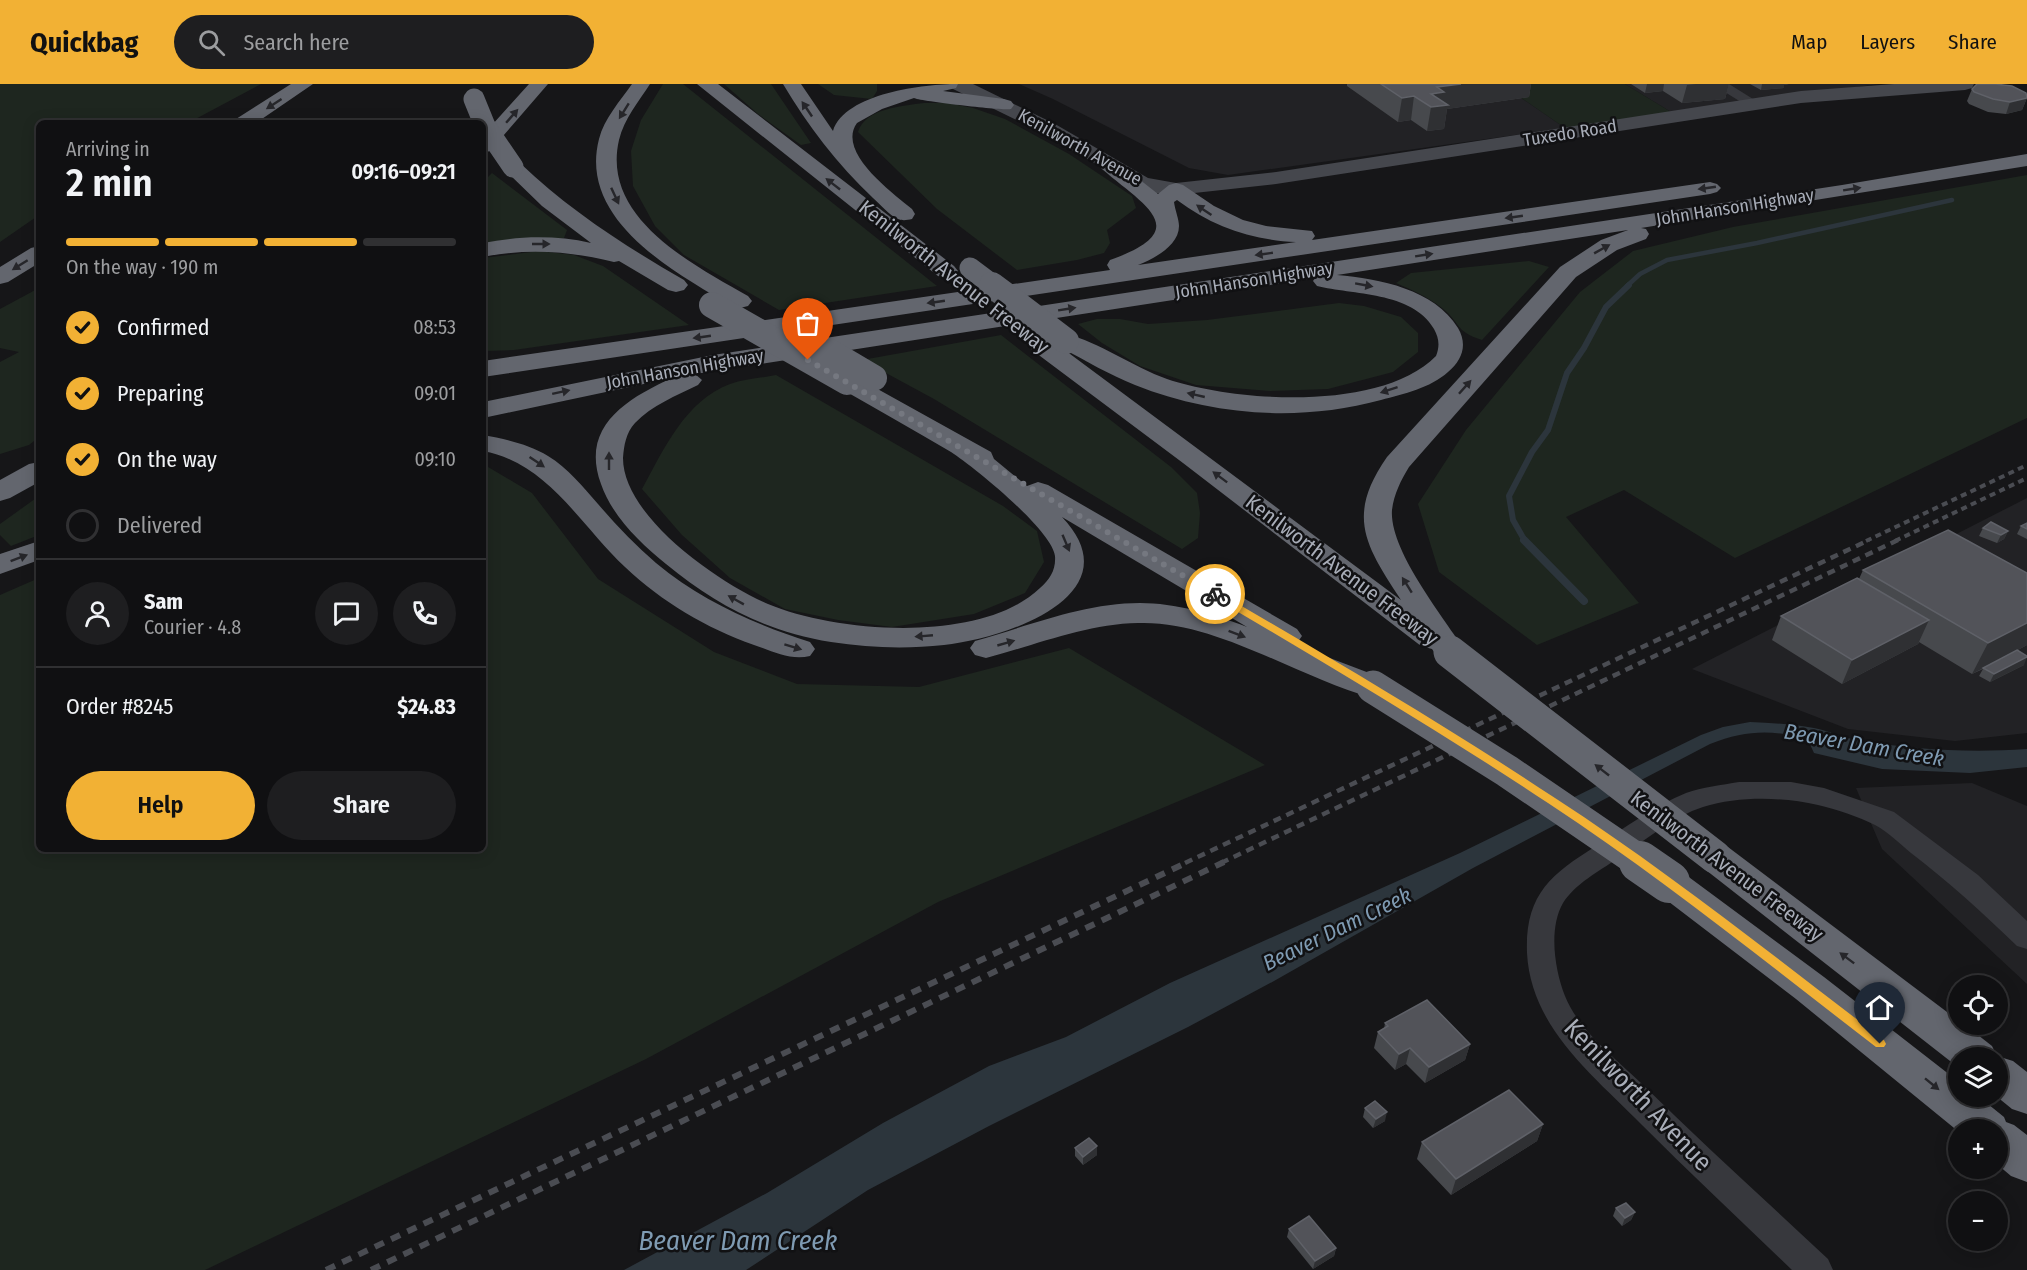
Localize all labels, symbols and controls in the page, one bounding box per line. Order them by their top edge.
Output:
search box [174,15,594,69]
text: Quickbag [30,26,138,59]
icon: search [195,26,228,59]
text: Search here [243,29,349,56]
text: Map [1791,29,1827,55]
text: Layers [1860,29,1915,55]
text: Share [1948,29,1997,55]
one-way arrow [265,98,282,109]
one-way arrow [801,100,812,117]
one-way arrow [618,103,629,119]
street label: Kenilworth Avenue [1014,104,1146,190]
one-way arrow [505,109,518,124]
street label: Tuxedo Road [1522,115,1618,151]
text: Arriving in [66,137,150,161]
text: 09:16–09:21 [351,158,456,185]
text: 2 min [66,160,153,206]
one-way arrow [826,178,842,190]
street label: John Hanson Highway [1655,184,1815,230]
one-way arrow [1697,184,1716,193]
one-way arrow [1842,185,1861,194]
one-way arrow [610,187,619,204]
street label: Kenilworth Avenue Freeway [853,194,1055,360]
one-way arrow [1196,205,1212,216]
one-way arrow [1504,212,1523,221]
one-way arrow [532,239,551,249]
one-way arrow [1594,244,1611,254]
one-way arrow [1254,249,1273,258]
one-way arrow [1415,250,1434,259]
text: On the way · 190 m [66,255,218,279]
street label: John Hanson Highway [1174,257,1334,303]
one-way arrow [11,260,28,271]
one-way arrow [1354,281,1373,290]
one-way arrow [926,297,945,306]
pin [782,298,833,360]
one-way arrow [1057,304,1076,313]
icon: bag [791,307,824,340]
icon: check [66,311,99,344]
text: Confirmed [117,314,210,341]
text: 08:53 [413,315,456,339]
one-way arrow [692,332,711,341]
street label: John Hanson Highway [605,344,765,394]
icon: check [66,377,99,410]
one-way arrow [1458,379,1472,394]
text: Preparing [117,380,203,407]
text: 09:01 [414,381,456,405]
one-way arrow [1380,386,1398,395]
one-way arrow [551,387,570,397]
one-way arrow [1187,389,1205,399]
icon: check [66,443,99,476]
text: On the way [117,446,217,473]
text: 09:10 [414,447,456,471]
one-way arrow [604,451,614,470]
one-way arrow [529,457,546,468]
one-way arrow [1212,471,1227,483]
street label: Kenilworth Avenue Freeway [1240,489,1444,651]
text: Delivered [117,512,202,539]
one-way arrow [1061,534,1071,552]
one-way arrow [11,553,29,563]
courier [1185,564,1245,624]
one-way arrow [1402,577,1413,593]
icon: bike [1199,578,1232,611]
button: person [66,582,129,645]
button: chat [315,582,378,645]
button: phone [393,582,456,645]
text: Sam [144,588,183,615]
one-way arrow [727,595,744,605]
text: Courier · 4.8 [144,615,241,639]
one-way arrow [1228,629,1246,639]
one-way arrow [915,631,934,641]
one-way arrow [997,638,1015,647]
one-way arrow [784,643,802,652]
text: Order #8245 [66,693,173,720]
text: $24.83 [397,693,456,720]
water label: Beaver Dam Creek [1782,718,1946,772]
one-way arrow [1594,764,1609,776]
button: Help [66,771,255,840]
button: Share [267,771,456,840]
street label: Kenilworth Avenue Freeway [1625,785,1829,947]
water label: Beaver Dam Creek [1258,881,1416,977]
one-way arrow [1840,952,1856,964]
map controls [1948,975,2008,1251]
button: locate [1948,975,2008,1035]
pin [1854,982,1905,1044]
icon: home [1863,991,1896,1024]
street label: Kenilworth Avenue [1558,1012,1718,1178]
button: layers [1948,1047,2008,1107]
one-way arrow [1924,1078,1939,1090]
button: + [1948,1119,2008,1179]
button: − [1948,1191,2008,1251]
water label: Beaver Dam Creek [639,1225,837,1257]

